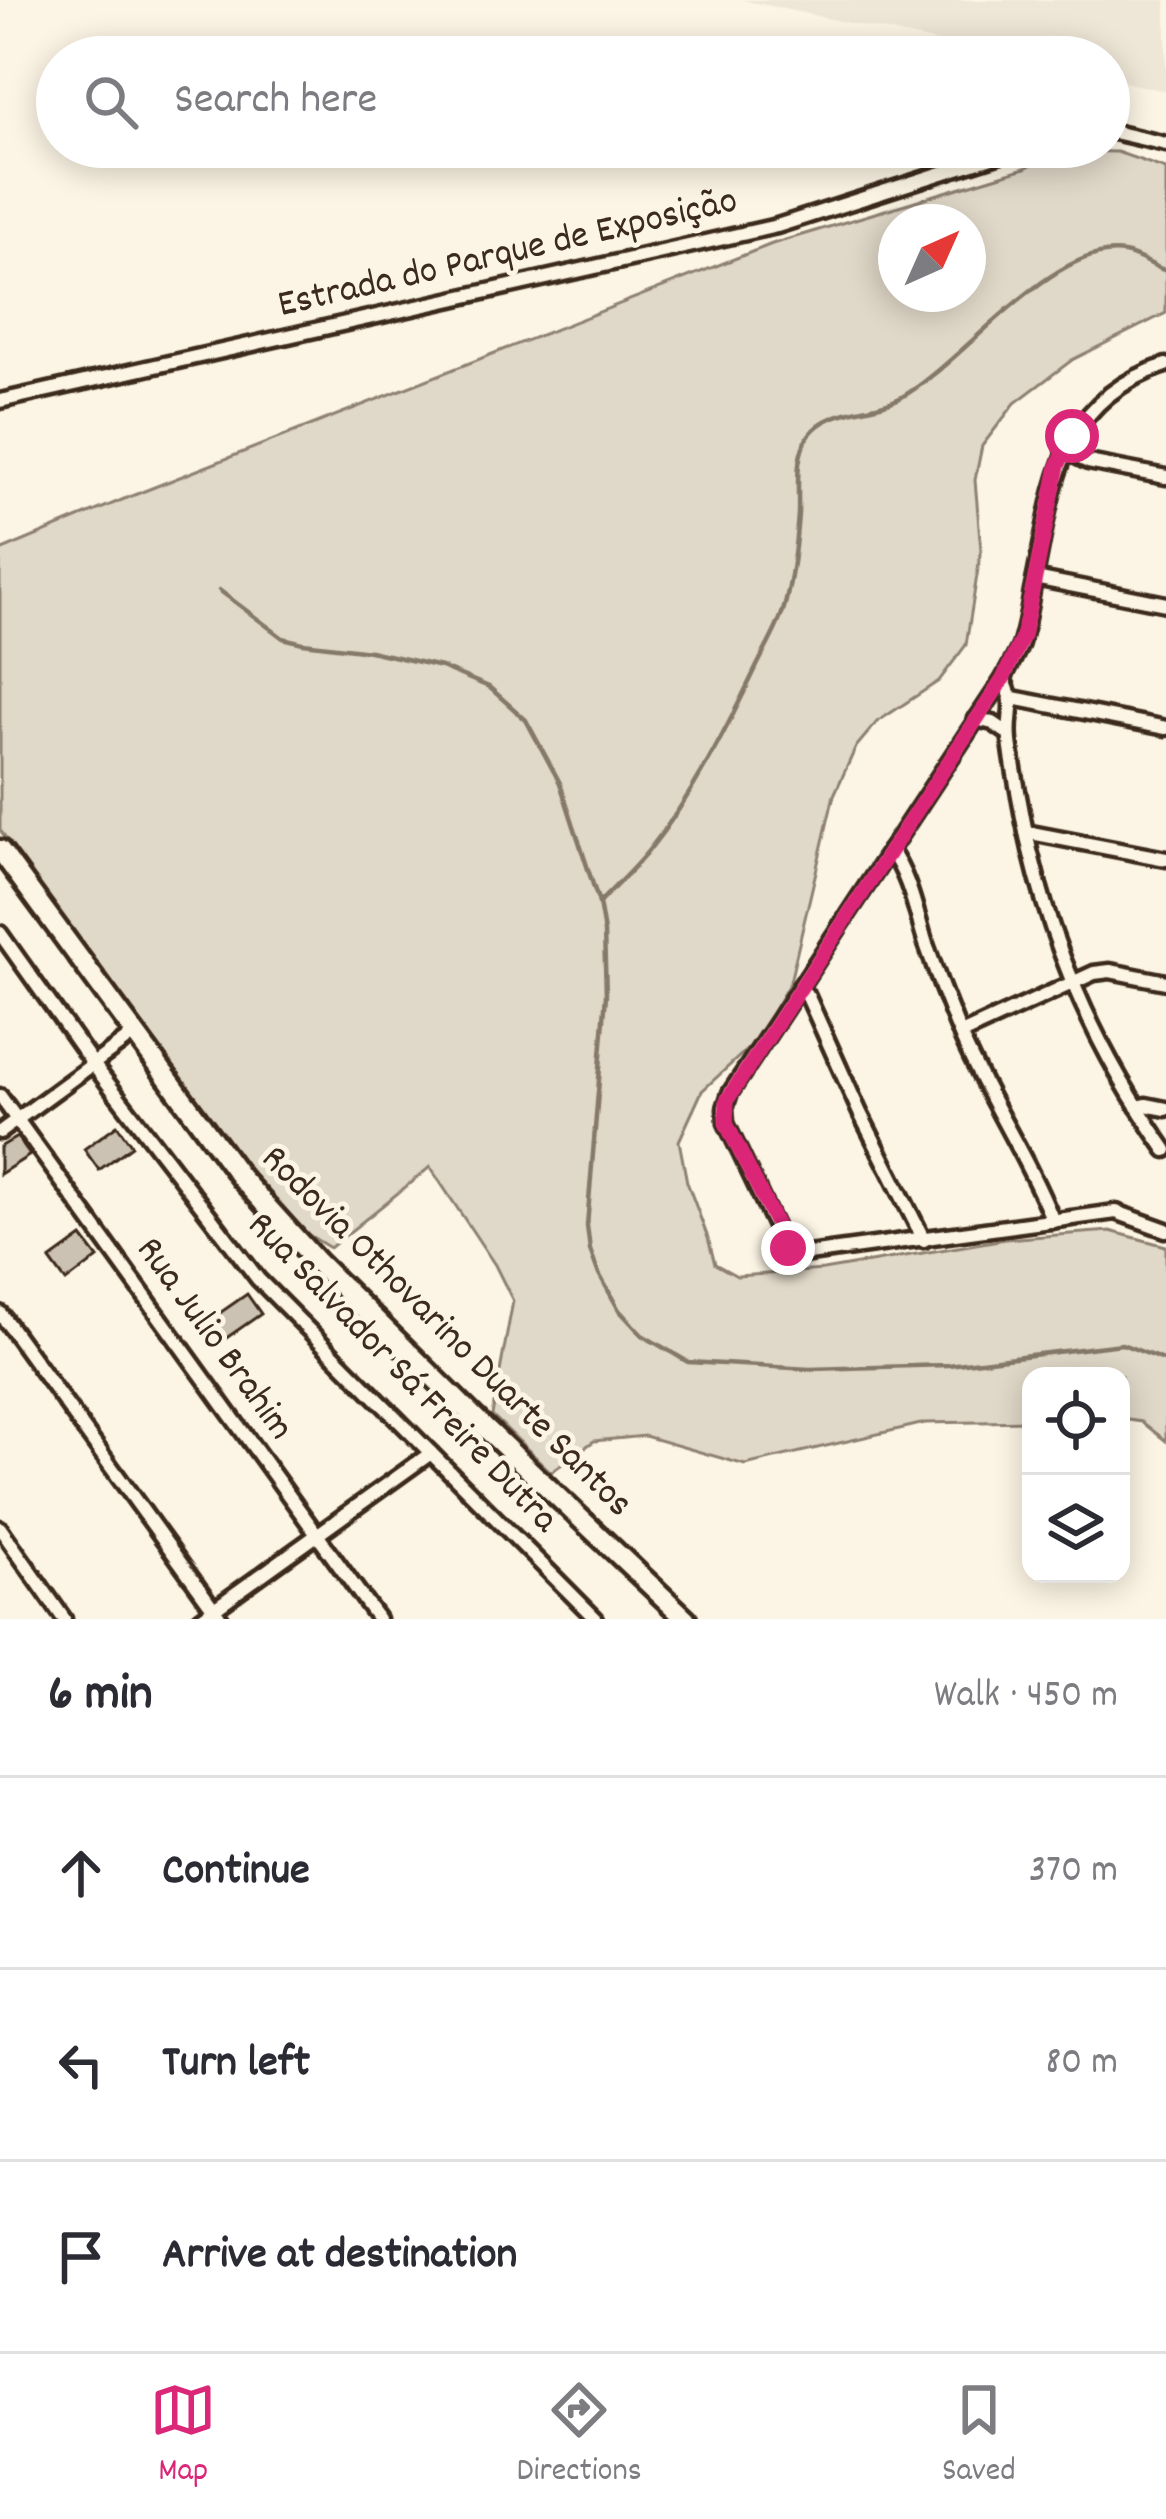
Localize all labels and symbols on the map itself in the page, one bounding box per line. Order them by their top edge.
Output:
street label: Estrada do Parque de Exposição [273,175,743,335]
north arrow [878,204,986,312]
route start [1045,409,1099,463]
street label: Rodovia Othovarino Duarte Santos [246,1134,644,1532]
street label: Rua Salvador Sá Freire Dutra [233,1201,570,1547]
route end [761,1221,815,1275]
street label: Rua Julio Brahim [120,1227,306,1453]

